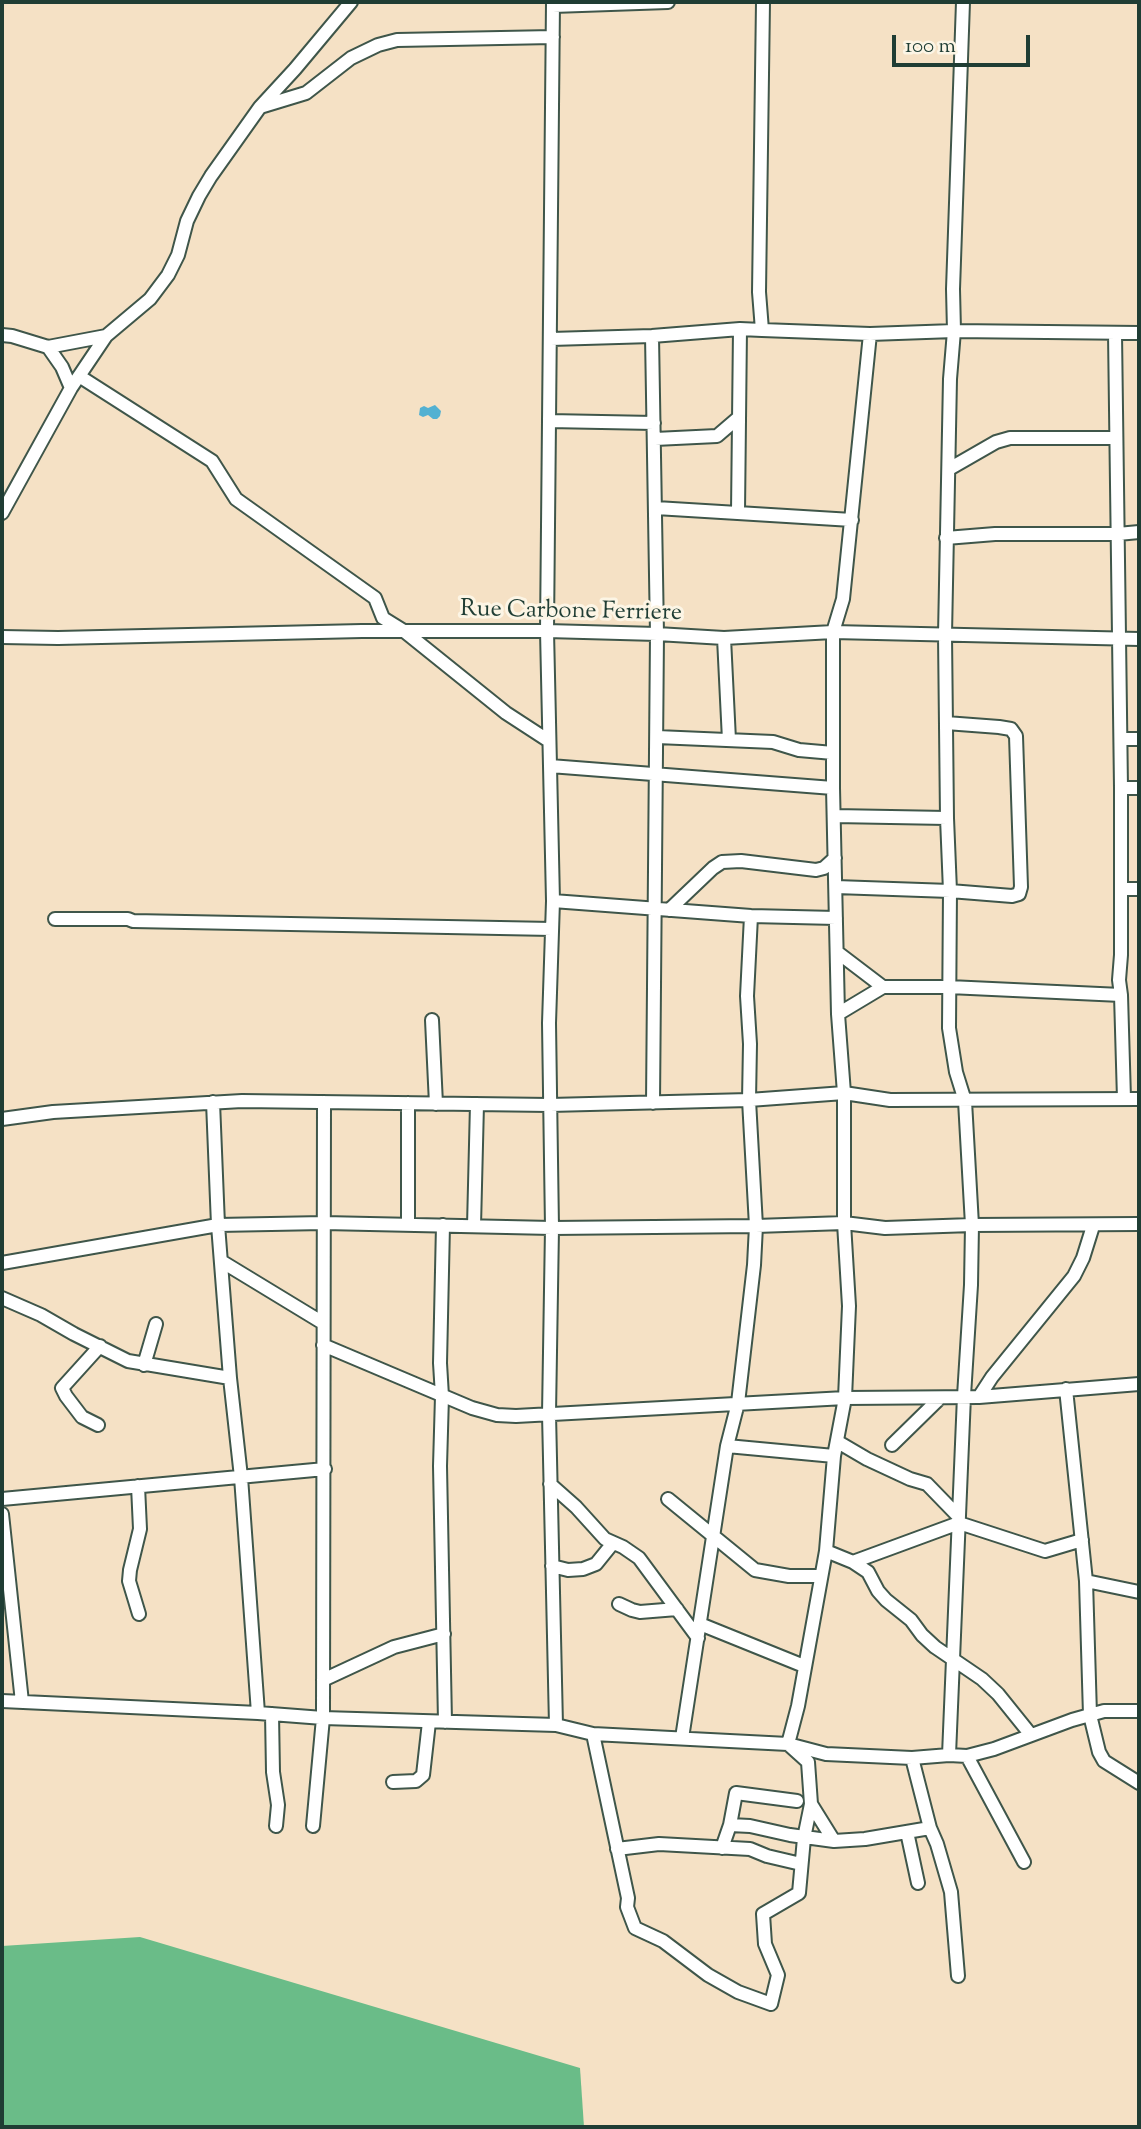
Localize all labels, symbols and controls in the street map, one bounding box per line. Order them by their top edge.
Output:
scale bar [896,21,1034,65]
text: 100 m [905,32,956,62]
street label: Rue Carbone Ferriere [460,597,682,629]

